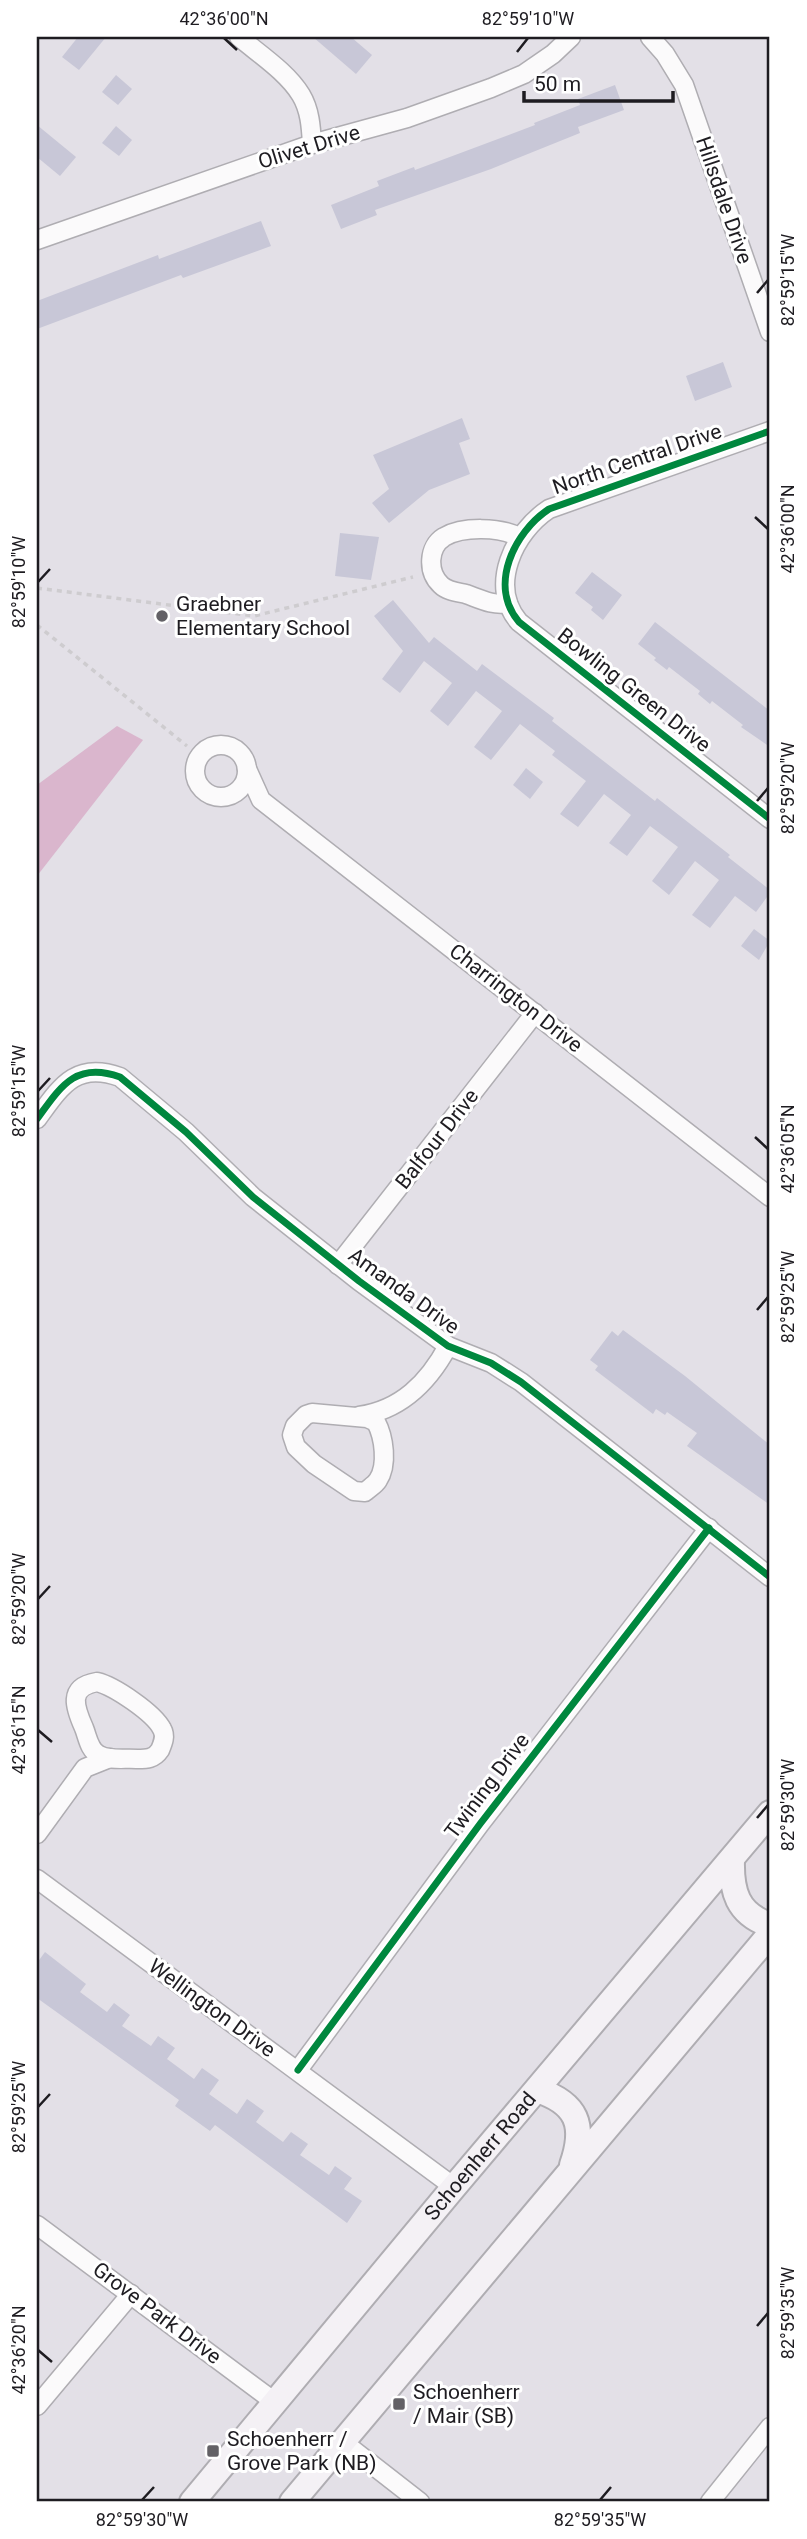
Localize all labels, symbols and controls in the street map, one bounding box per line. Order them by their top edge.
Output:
text: 42°36'00"N [179,8,269,29]
text: 82°59'10"W [482,8,574,29]
scale bar [524,60,672,104]
text: 50 m [534,72,581,96]
street label: Olivet Drive [255,120,363,174]
street label: Hillsdale Drive [691,133,757,267]
text: 82°59'15"W [777,234,798,326]
street label: North Central Drive [549,419,725,499]
text: 42°36'00"N [777,484,798,574]
text: 82°59'10"W [8,536,29,628]
place label: Graebner Elementary School [176,592,350,640]
marker: Graebner Elementary School [154,608,170,624]
street label: Bowling Green Drive [553,623,715,757]
text: 82°59'20"W [777,742,798,834]
street label: Charrington Drive [445,939,587,1057]
text: 82°59'15"W [8,1045,29,1137]
street label: Balfour Drive [391,1084,483,1194]
text: 42°36'05"N [777,1104,798,1194]
street label: Amanda Drive [344,1243,464,1339]
text: 82°59'25"W [777,1251,798,1343]
text: 82°59'20"W [8,1553,29,1645]
text: 42°36'15"N [8,1685,29,1775]
street label: Twining Drive [440,1729,534,1843]
text: 82°59'30"W [777,1759,798,1851]
street label: Wellington Drive [144,1954,280,2062]
text: 82°59'25"W [8,2061,29,2153]
street label: Schoenherr Road [419,2087,541,2225]
street label: Grove Park Drive [88,2257,226,2369]
text: 82°59'35"W [777,2267,798,2359]
text: 42°36'20"N [8,2305,29,2395]
place label: Schoenherr / Mair (SB) [413,2380,520,2428]
marker: Schoenherr / Mair (SB) [391,2396,407,2412]
place label: Schoenherr / Grove Park (NB) [227,2427,377,2475]
marker: Schoenherr / Grove Park (NB) [205,2443,221,2459]
text: 82°59'30"W [96,2509,188,2530]
text: 82°59'35"W [554,2509,646,2530]

